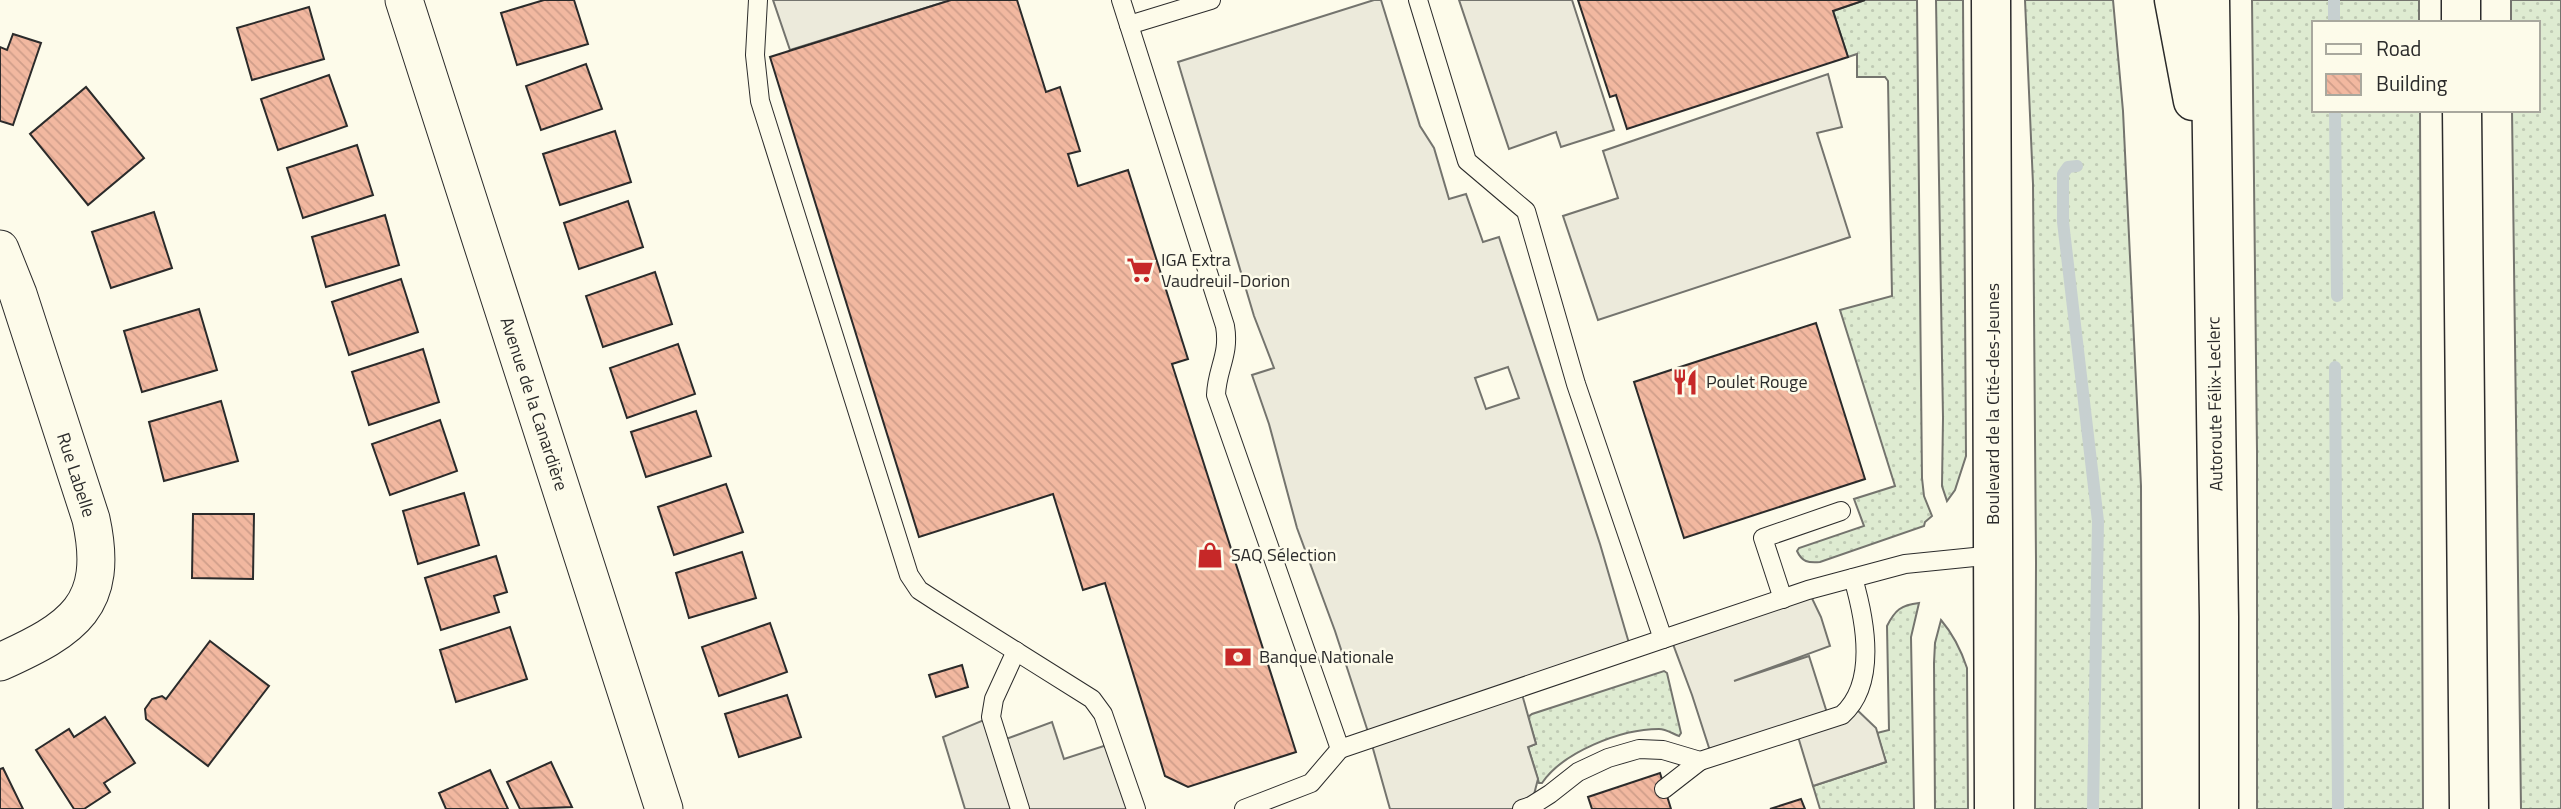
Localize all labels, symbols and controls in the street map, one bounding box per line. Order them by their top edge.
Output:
legend [2312,21,2540,112]
text: Road [2376,32,2421,64]
text: Building [2376,67,2448,99]
place label: IGA Extra Vaudreuil-Dorion [1161,246,1290,294]
supermarket icon: IGA Extra Vaudreuil-Dorion [1125,255,1155,285]
street label: Boulevard de la Cité-des-Jeunes [1979,283,2006,525]
street label: Avenue de la Canardière [494,314,575,494]
street label: Autoroute Félix-Leclerc [2199,316,2230,492]
restaurant icon: Poulet Rouge [1670,367,1700,397]
place label: Poulet Rouge [1706,368,1807,395]
street label: Rue Labelle [50,429,103,521]
shop icon: SAQ Sélection [1195,540,1225,570]
place label: SAQ Sélection [1231,541,1336,568]
bank icon: Banque Nationale [1223,642,1253,672]
place label: Banque Nationale [1259,643,1394,670]

